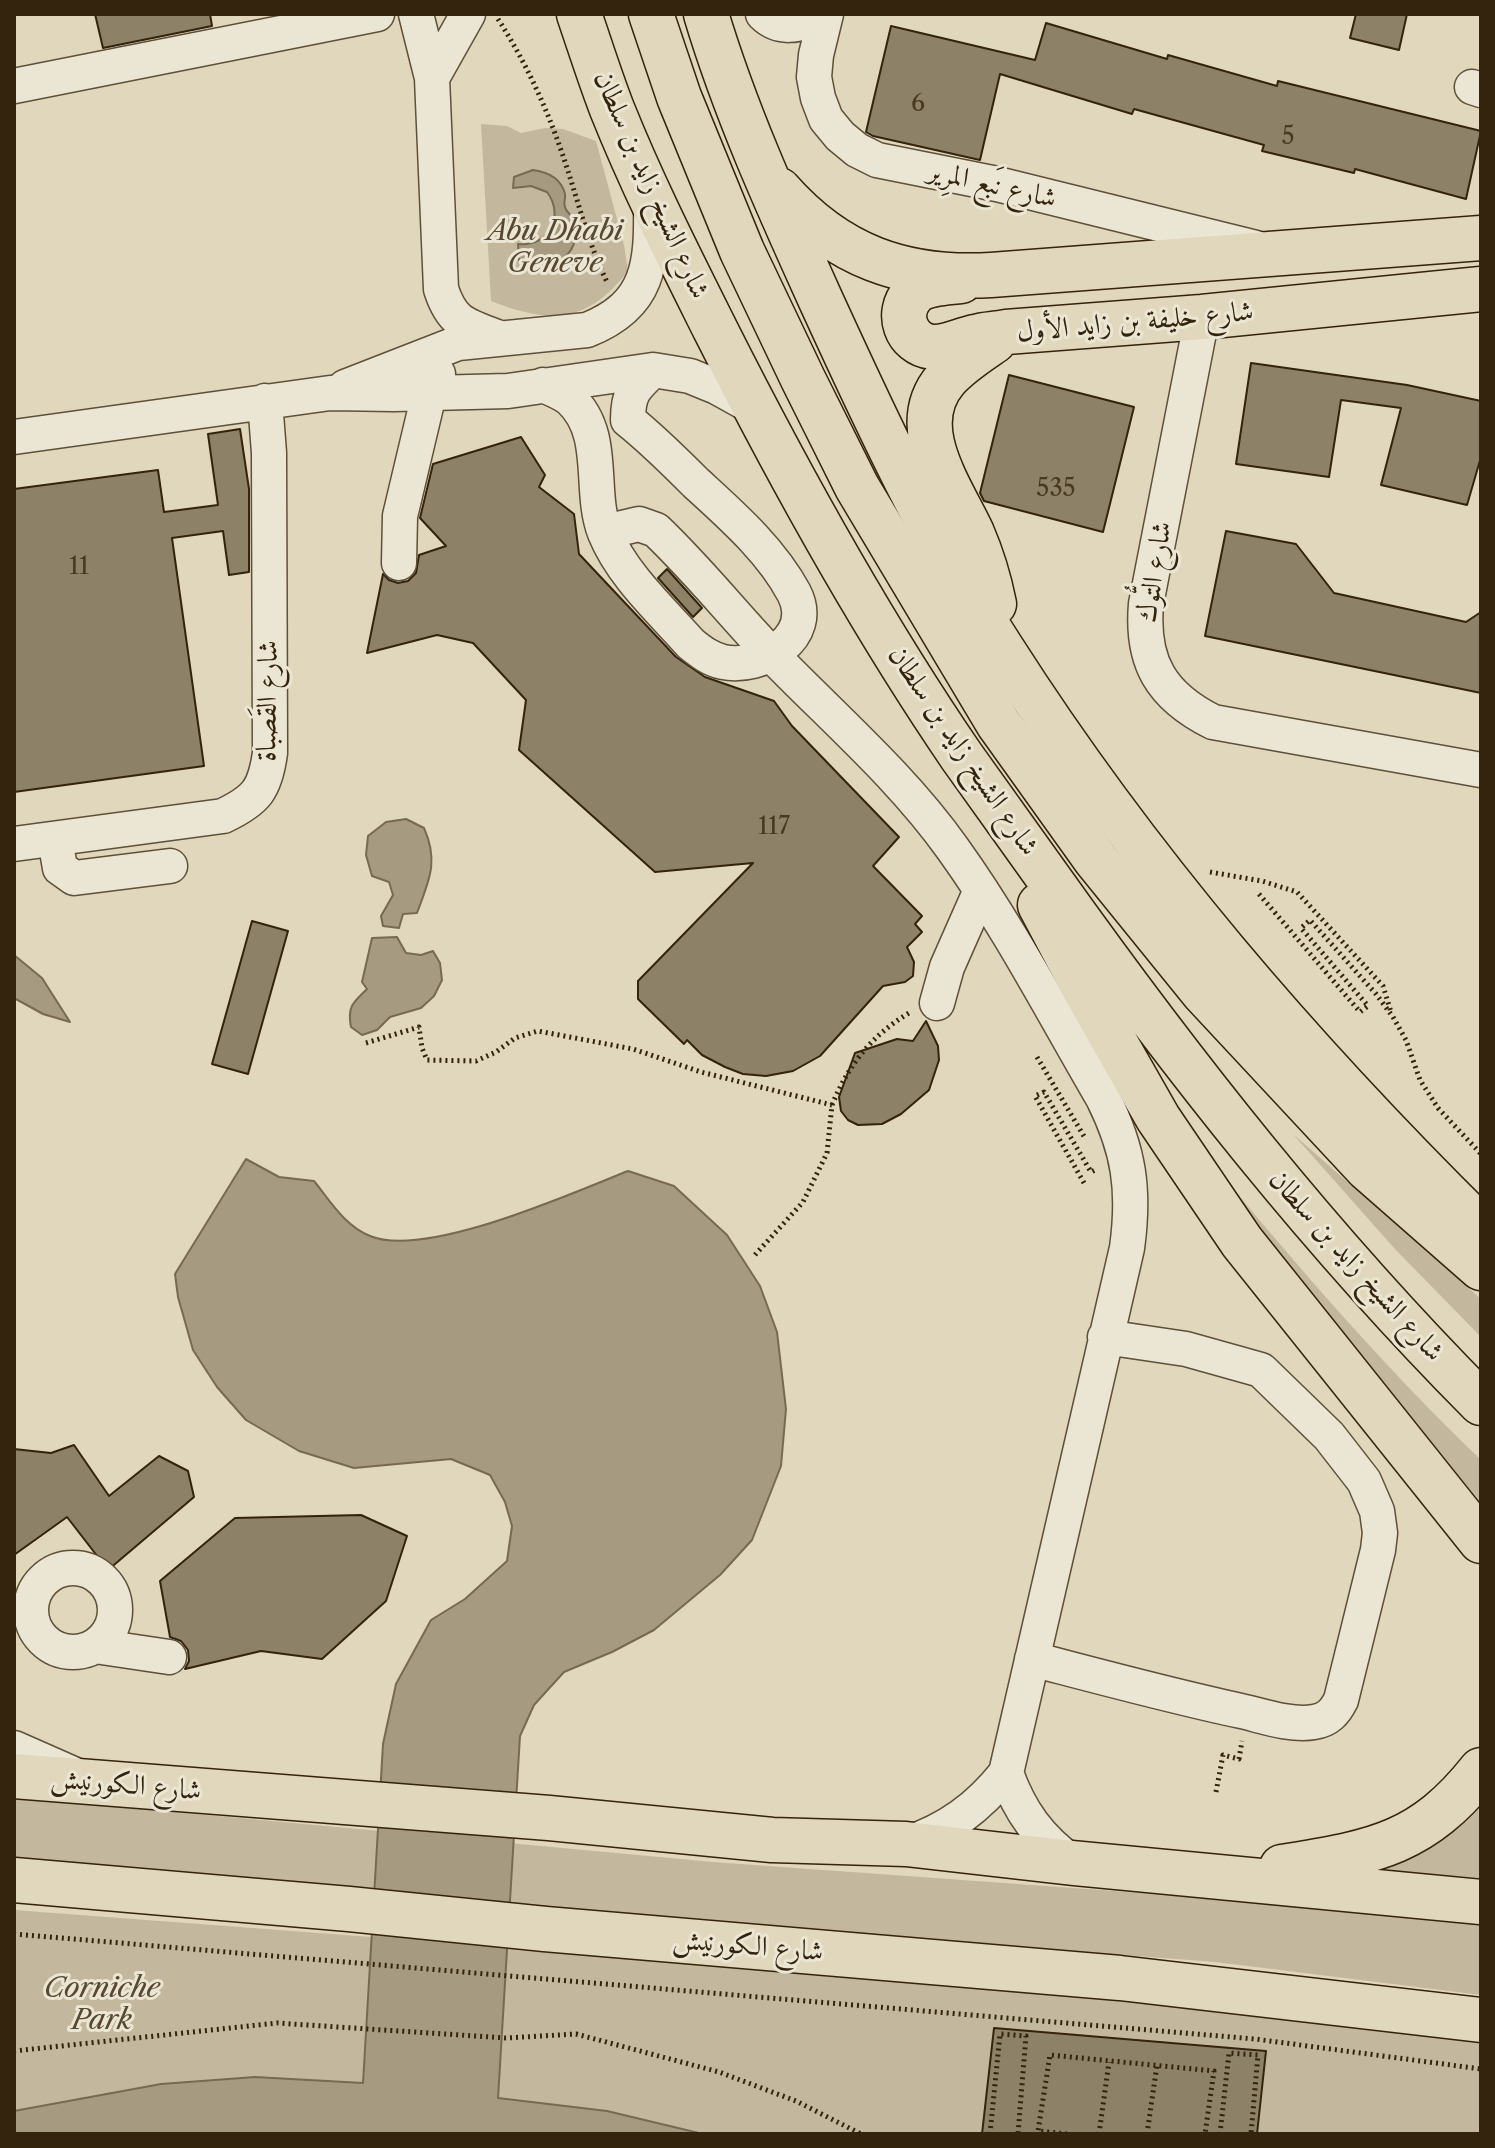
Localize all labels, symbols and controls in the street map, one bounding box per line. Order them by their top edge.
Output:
street label: شارع الشيخ زايد بن سلطان [586,66,716,304]
house number: 6 [911,90,925,118]
house number: 5 [1281,123,1295,151]
street label: شارع نَبع المرِير [924,154,1060,216]
park label: Abu Dhabi Geneve [487,215,623,281]
street label: شارع خليفة بن زايد الأول [1015,295,1255,349]
house number: 535 [1036,475,1076,503]
street label: شارع التُّوك [1130,519,1180,625]
house number: 11 [69,553,89,581]
street label: شارع القَصباة [250,640,286,762]
street label: شارع الشيخ زايد بن سلطان [880,640,1046,862]
house number: 117 [758,813,790,841]
street label: شارع الشيخ زايد بن سلطان [1261,1163,1451,1369]
street label: شارع الكورنيش [49,1762,203,1808]
street label: شارع الكورنيش [671,1923,825,1969]
park label: Corniche Park [44,1972,160,2038]

